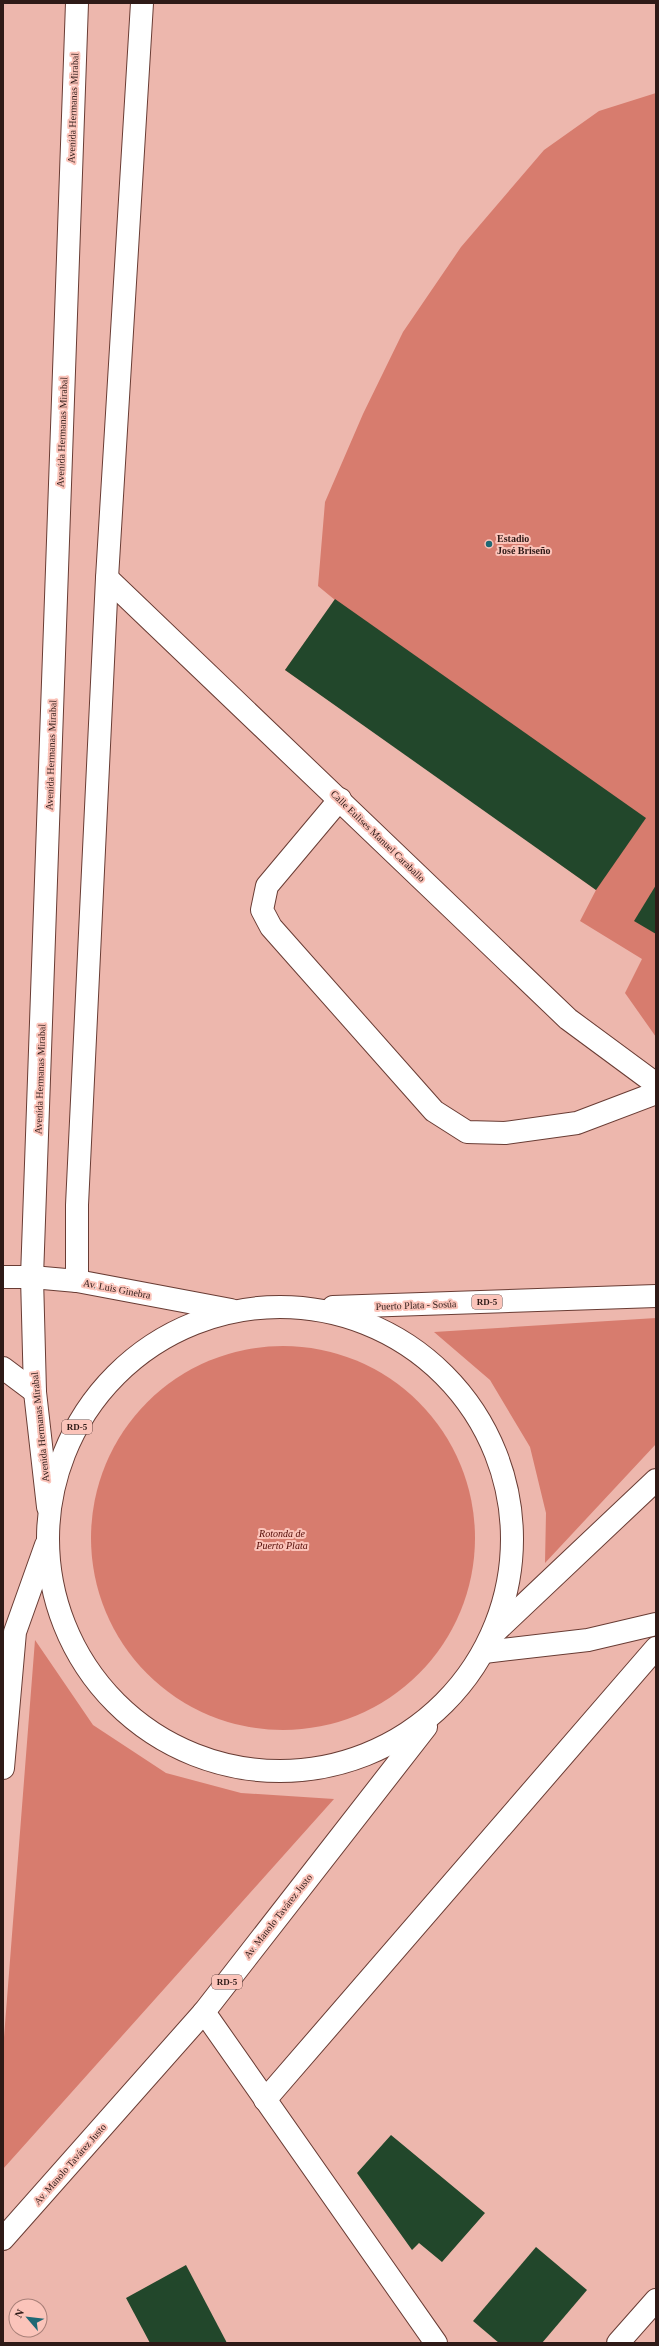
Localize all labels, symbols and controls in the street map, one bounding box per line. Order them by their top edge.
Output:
street label: Avenida Hermanas Mirabal [66,52,80,163]
street label: Avenida Hermanas Mirabal [55,376,69,487]
place label: Estadio José Briseño [497,533,551,556]
marker: Estadio José Briseño [484,539,494,549]
street label: Avenida Hermanas Mirabal [44,699,58,810]
street label: Calle Eulises Manuel Caraballo [329,788,427,884]
street label: Avenida Hermanas Mirabal [33,1023,47,1134]
street label: Av. Luis Ginebra [82,1277,152,1301]
road number: RD-5 [472,1295,502,1309]
street label: Puerto Plata - Sosúa [375,1298,457,1312]
street label: Avenida Hermanas Mirabal [29,1371,51,1482]
road number: RD-5 [62,1420,92,1434]
park label: Rotonda de Puerto Plata [255,1528,308,1551]
street label: Av. Manolo Tavárez Justo [242,1872,314,1960]
road number: RD-5 [212,1975,242,1989]
street label: Av. Manolo Tavárez Justo [32,2121,108,2207]
north arrow [8,2298,48,2338]
text: N [12,2307,26,2320]

